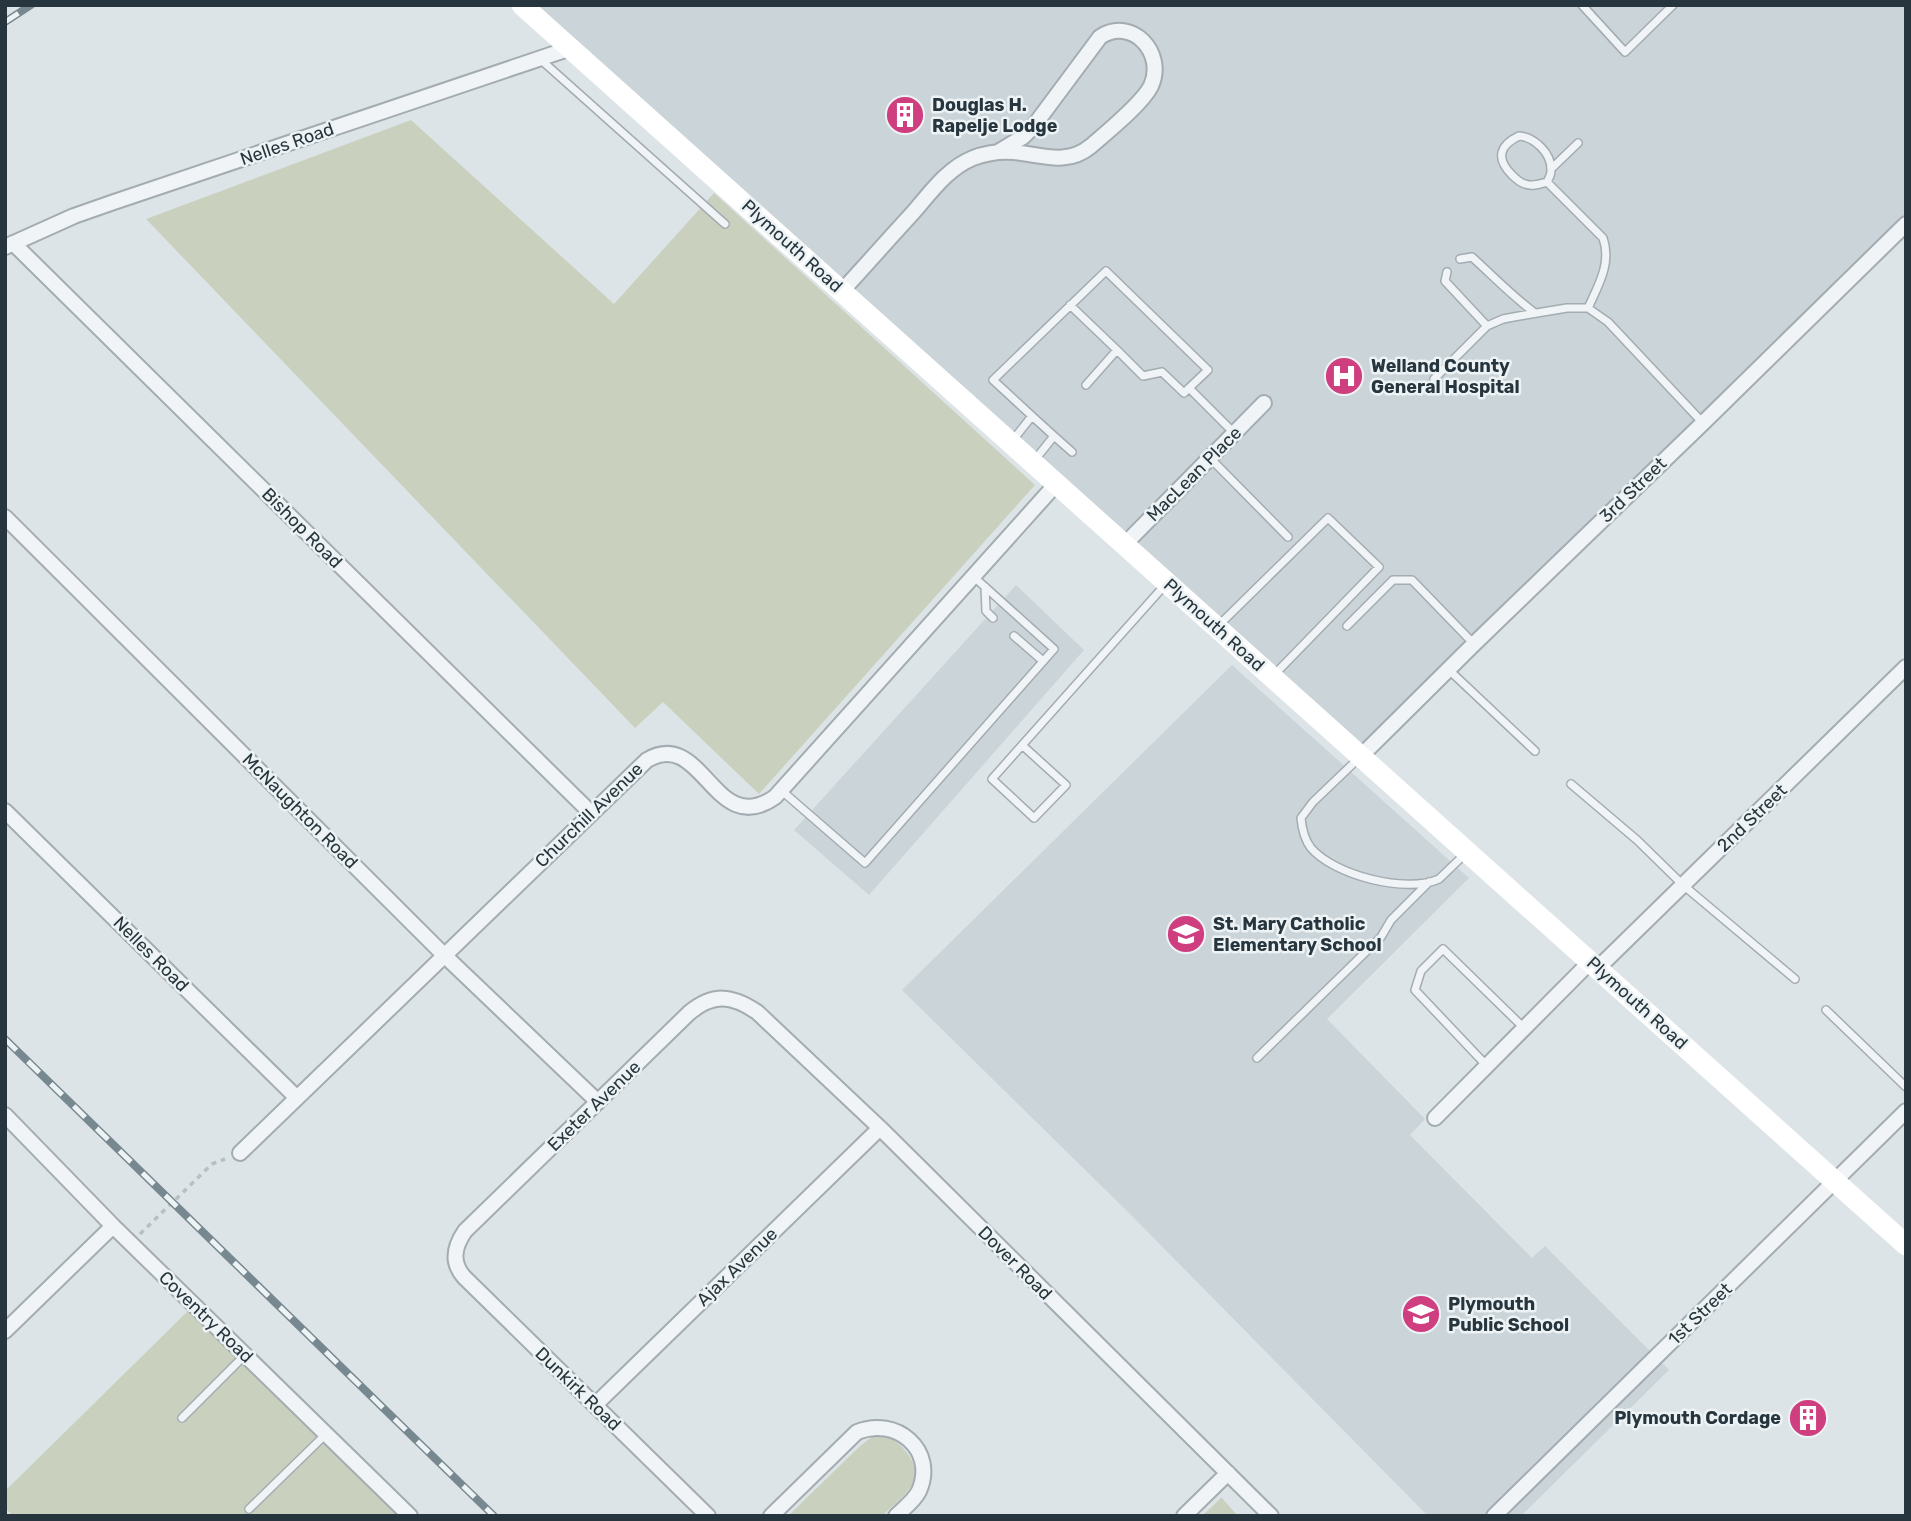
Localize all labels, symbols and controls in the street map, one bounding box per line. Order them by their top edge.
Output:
building icon: Douglas H. Rapelje Lodge [884,94,926,136]
place label: Douglas H. Rapelje Lodge [932,94,1058,137]
street label: Nelles Road [237,118,337,170]
street label: Plymouth Road [737,195,847,297]
hospital icon: Welland County General Hospital [1323,355,1365,397]
place label: Welland County General Hospital [1371,355,1520,398]
street label: MacLean Place [1142,422,1246,526]
street label: 3rd Street [1595,453,1671,527]
street label: Bishop Road [257,483,347,573]
street label: Plymouth Road [1159,574,1269,676]
street label: McNaughton Road [238,749,362,873]
street label: Churchill Avenue [530,758,648,872]
street label: 2nd Street [1712,779,1792,857]
street label: Nelles Road [109,912,193,996]
school or university icon: St. Mary Catholic Elementary School [1165,913,1207,955]
place label: St. Mary Catholic Elementary School [1213,913,1382,956]
street label: Plymouth Road [1582,952,1692,1054]
street label: Exeter Avenue [543,1056,645,1156]
street label: Dover Road [973,1221,1057,1305]
street label: Ajax Avenue [692,1223,782,1311]
street label: Coventry Road [154,1266,258,1368]
street label: 1st Street [1663,1278,1737,1350]
school or university icon: Plymouth Public School [1400,1293,1442,1335]
place label: Plymouth Public School [1448,1293,1569,1336]
street label: Dunkirk Road [531,1343,625,1435]
building icon: Plymouth Cordage [1787,1397,1829,1439]
place label: Plymouth Cordage [1614,1407,1781,1429]

